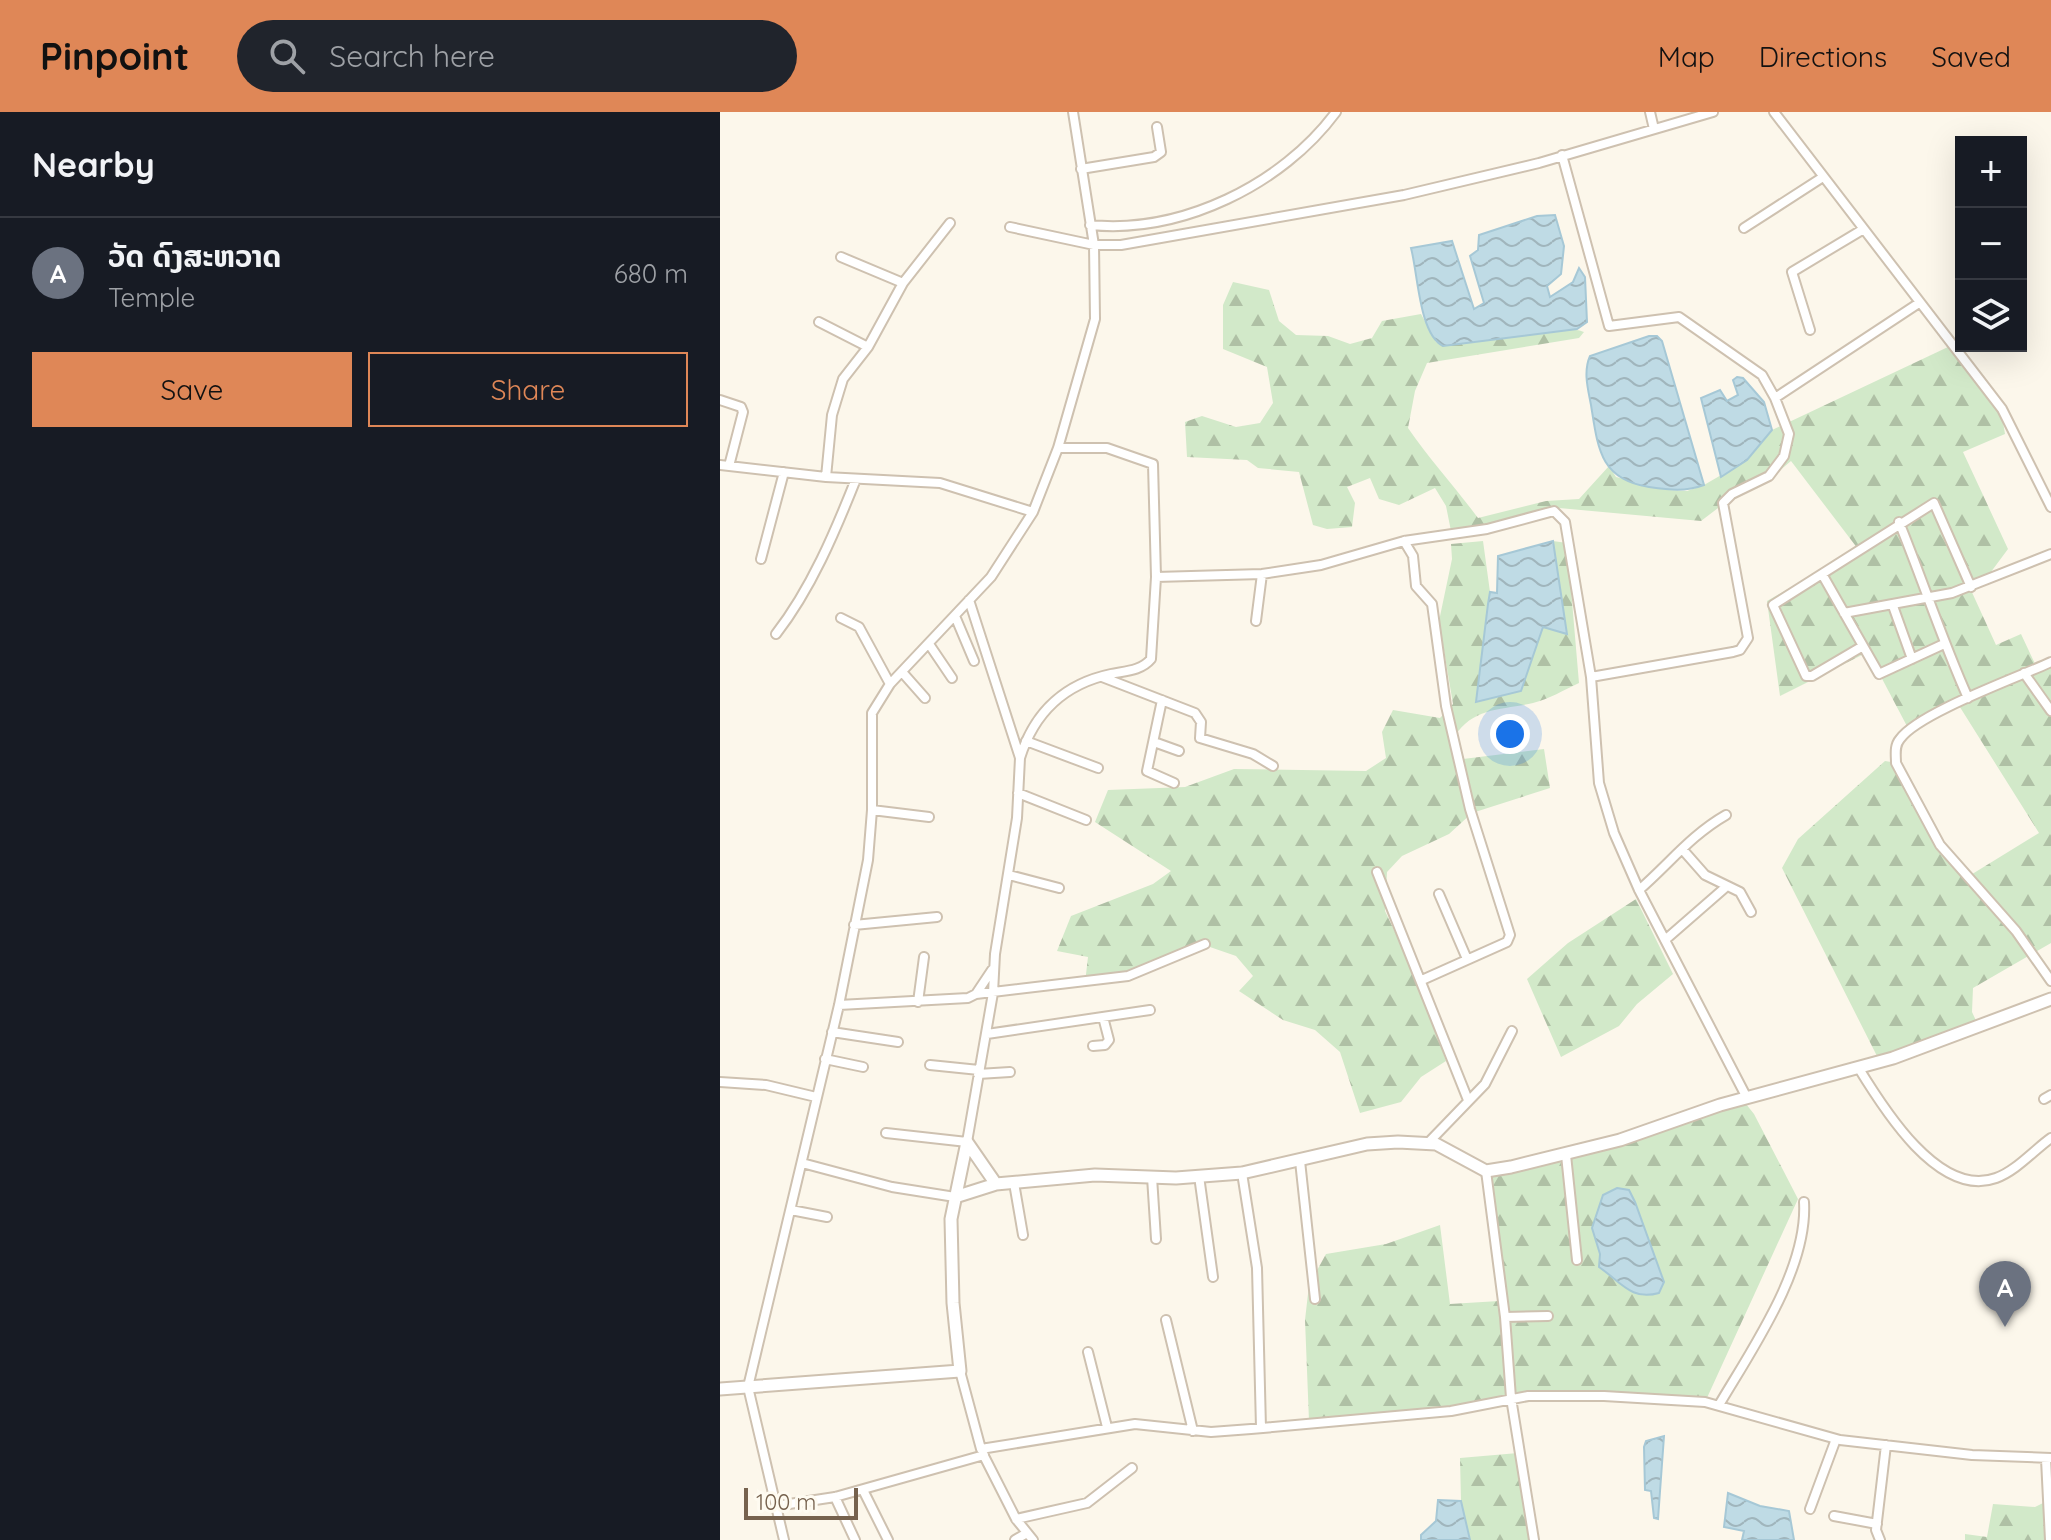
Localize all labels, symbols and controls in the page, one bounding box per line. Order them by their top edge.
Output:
search box [237,20,797,92]
text: Pinpoint [40,32,189,80]
icon: search [265,34,309,78]
text: Search here [329,37,495,75]
text: Map [1658,39,1715,74]
text: Directions [1759,39,1887,74]
text: Saved [1931,39,2011,74]
map controls [1955,136,2027,352]
button: + [1955,136,2027,208]
text: Nearby [32,143,155,186]
button: − [1955,208,2027,280]
text: ວັດ ດົງສະຫວາດ [108,237,281,275]
text: A [50,257,66,290]
text: 680 m [614,257,688,290]
button: layers [1955,280,2027,352]
text: Temple [108,281,195,314]
button: Save [32,352,352,427]
button: Share [368,352,688,427]
your location [1490,714,1530,754]
pin: A [1979,1261,2031,1327]
scale bar [744,1484,858,1520]
text: 100 m [756,1488,816,1516]

